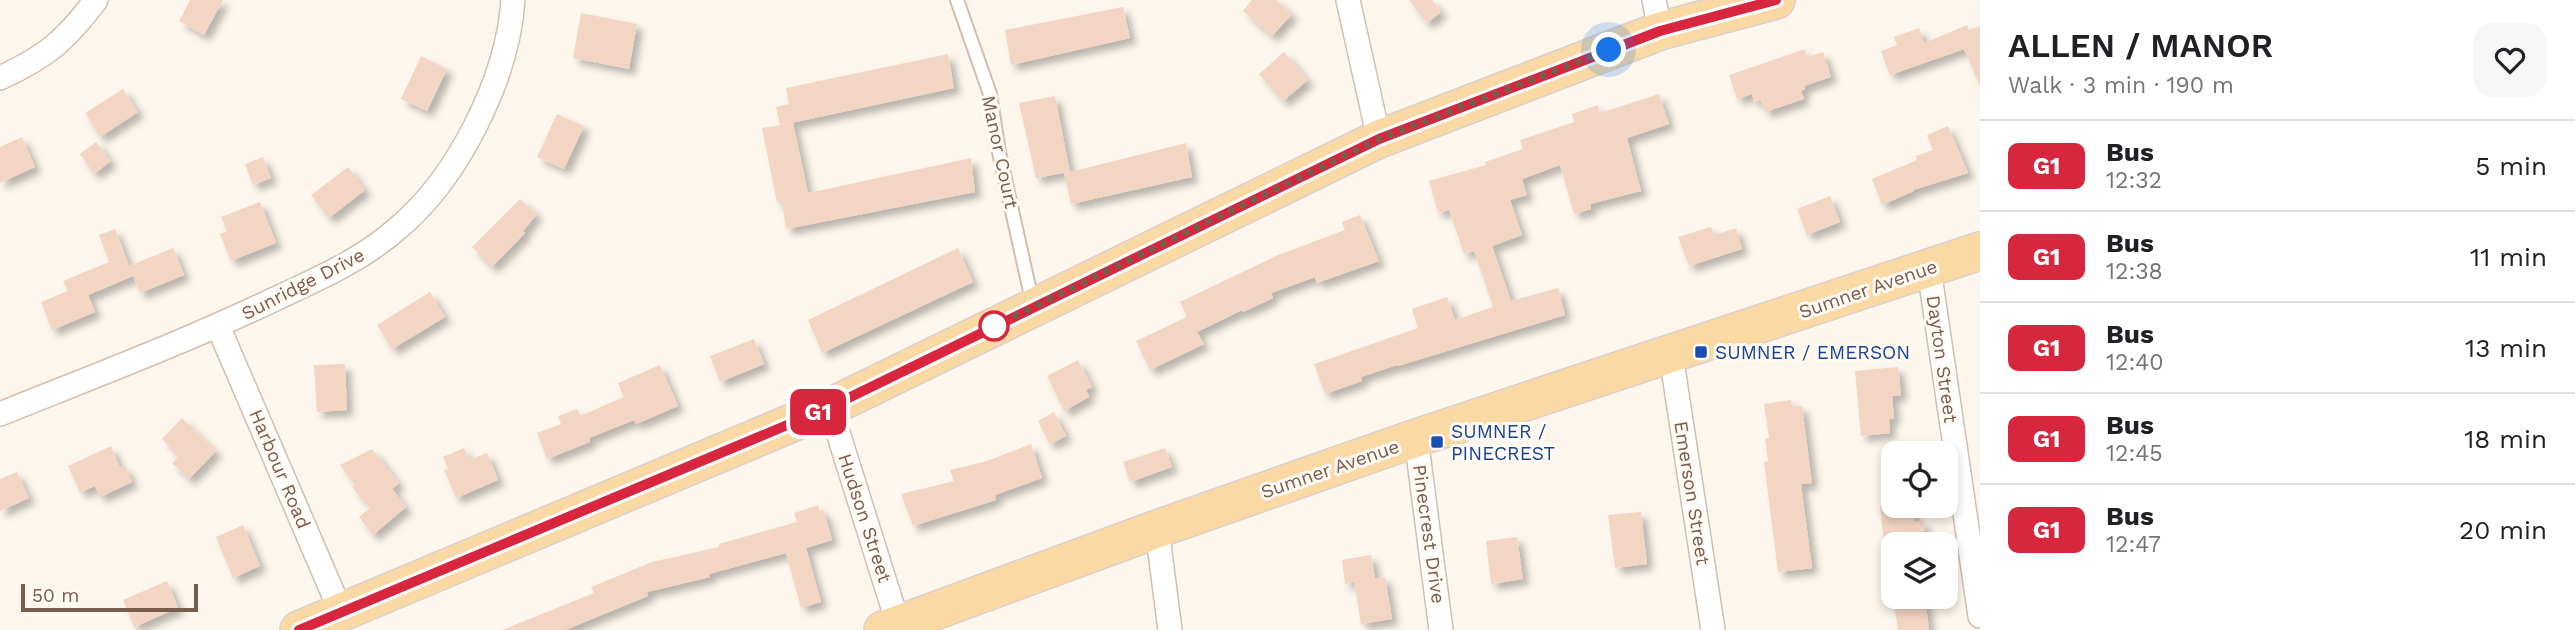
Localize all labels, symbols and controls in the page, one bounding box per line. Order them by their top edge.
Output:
button: heart [2473,23,2547,97]
text: ALLEN / MANOR [2008,26,2273,65]
your location [1591,32,1626,67]
text: Walk · 3 min · 190 m [2008,72,2234,99]
street label: Manor Court [977,93,1023,211]
text: Bus [2106,137,2154,167]
text: 5 min [2475,151,2547,181]
text: G1 [2033,152,2060,180]
text: 12:32 [2106,167,2162,194]
text: Bus [2106,228,2154,258]
text: 11 min [2470,242,2547,272]
street label: Sunridge Drive [238,243,368,325]
text: G1 [2033,243,2060,271]
street label: Sumner Avenue [1796,255,1940,323]
text: 12:38 [2106,258,2163,285]
street label: Dayton Street [1922,294,1962,424]
unlabelled marker [979,311,1009,341]
text: Bus [2106,319,2154,349]
text: 13 min [2465,333,2547,363]
text: G1 [2033,334,2060,362]
place label: SUMNER / EMERSON [1715,341,1910,364]
marker: SUMNER / EMERSON [1693,344,1709,360]
text: 12:40 [2106,349,2164,376]
line badge: G1 [786,389,850,435]
text: G1 [804,398,832,426]
street label: Harbour Road [244,406,316,532]
text: Bus [2106,410,2154,440]
street label: Emerson Street [1669,419,1715,567]
place label: SUMNER / PINECREST [1451,420,1555,465]
text: 18 min [2464,424,2547,454]
text: G1 [2033,425,2060,453]
marker: SUMNER / PINECREST [1429,434,1445,450]
street label: Sumner Avenue [1258,435,1402,503]
text: 12:45 [2106,440,2163,467]
map controls [1881,441,1958,609]
button: locate [1881,441,1958,518]
street label: Hudson Street [833,451,897,585]
street label: Pinecrest Drive [1408,463,1450,605]
text: Bus [2106,501,2154,531]
text: 20 min [2459,515,2547,545]
text: G1 [2033,516,2060,544]
text: 12:47 [2106,531,2161,558]
button: layers [1881,532,1958,609]
scale bar [21,581,198,613]
text: 50 m [32,584,79,607]

